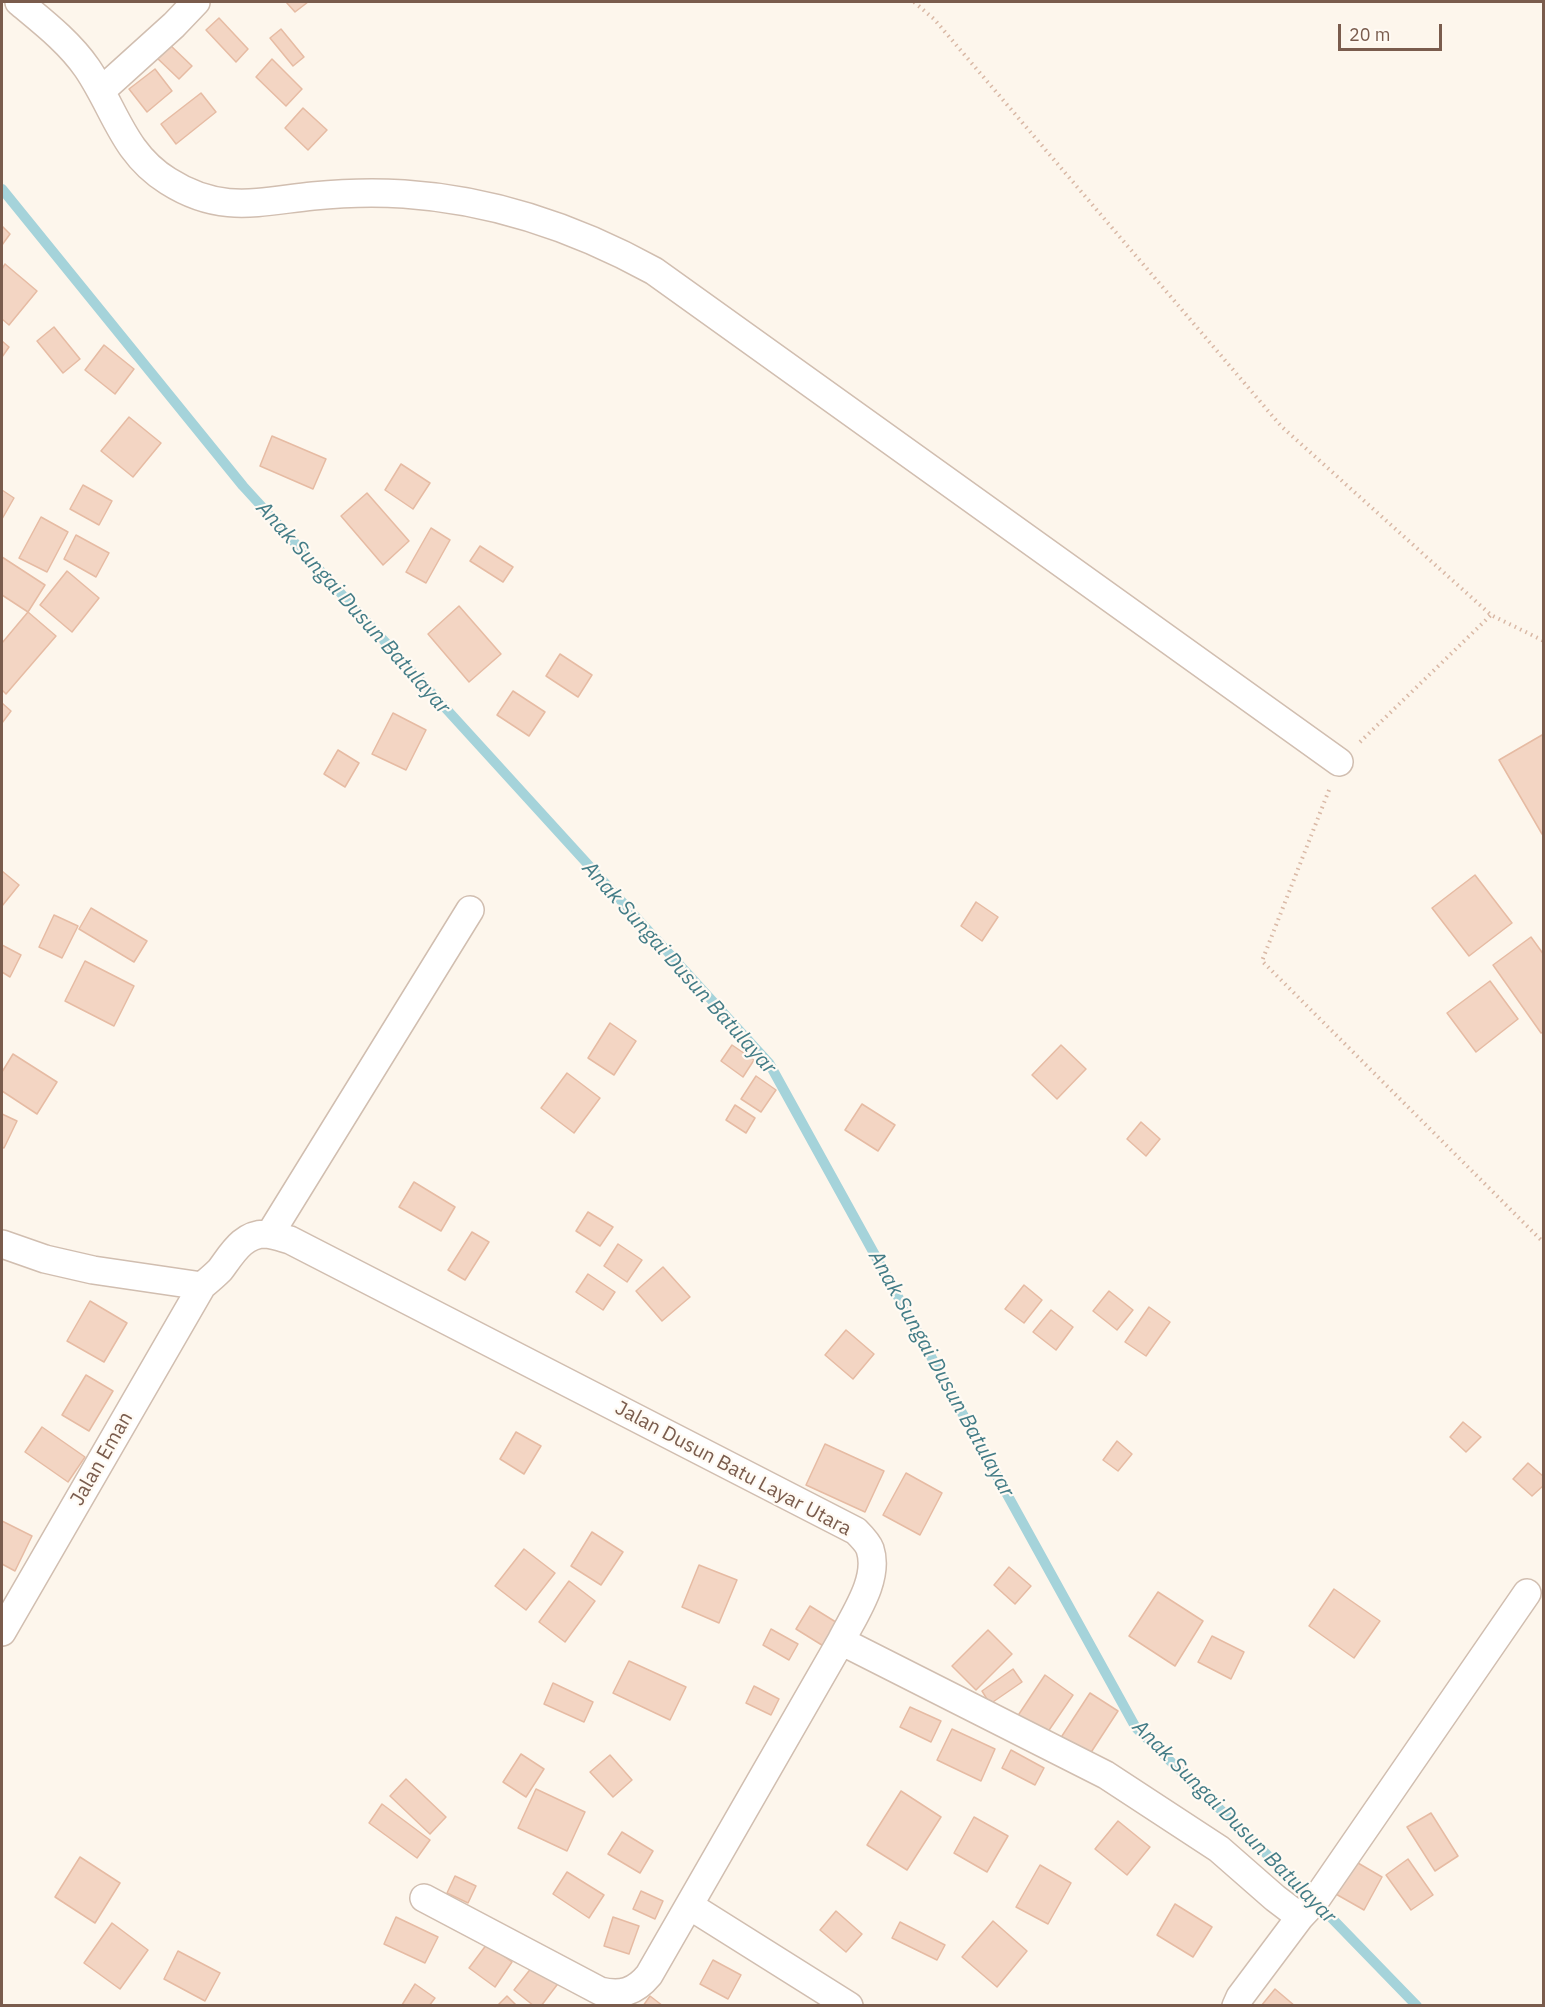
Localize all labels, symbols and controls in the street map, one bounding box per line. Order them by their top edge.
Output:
scale bar [1341,12,1444,50]
text: 20 m [1349,23,1391,46]
water label: Anak Sungai Dusun Batulayar [251,496,455,720]
water label: Anak Sungai Dusun Batulayar [577,856,781,1080]
water label: Anak Sungai Dusun Batulayar [863,1246,1019,1502]
street label: Jalan Dusun Batu Layar Utara [611,1396,855,1542]
street label: Jalan Eman [66,1408,138,1510]
water label: Anak Sungai Dusun Batulayar [1127,1715,1341,1929]

